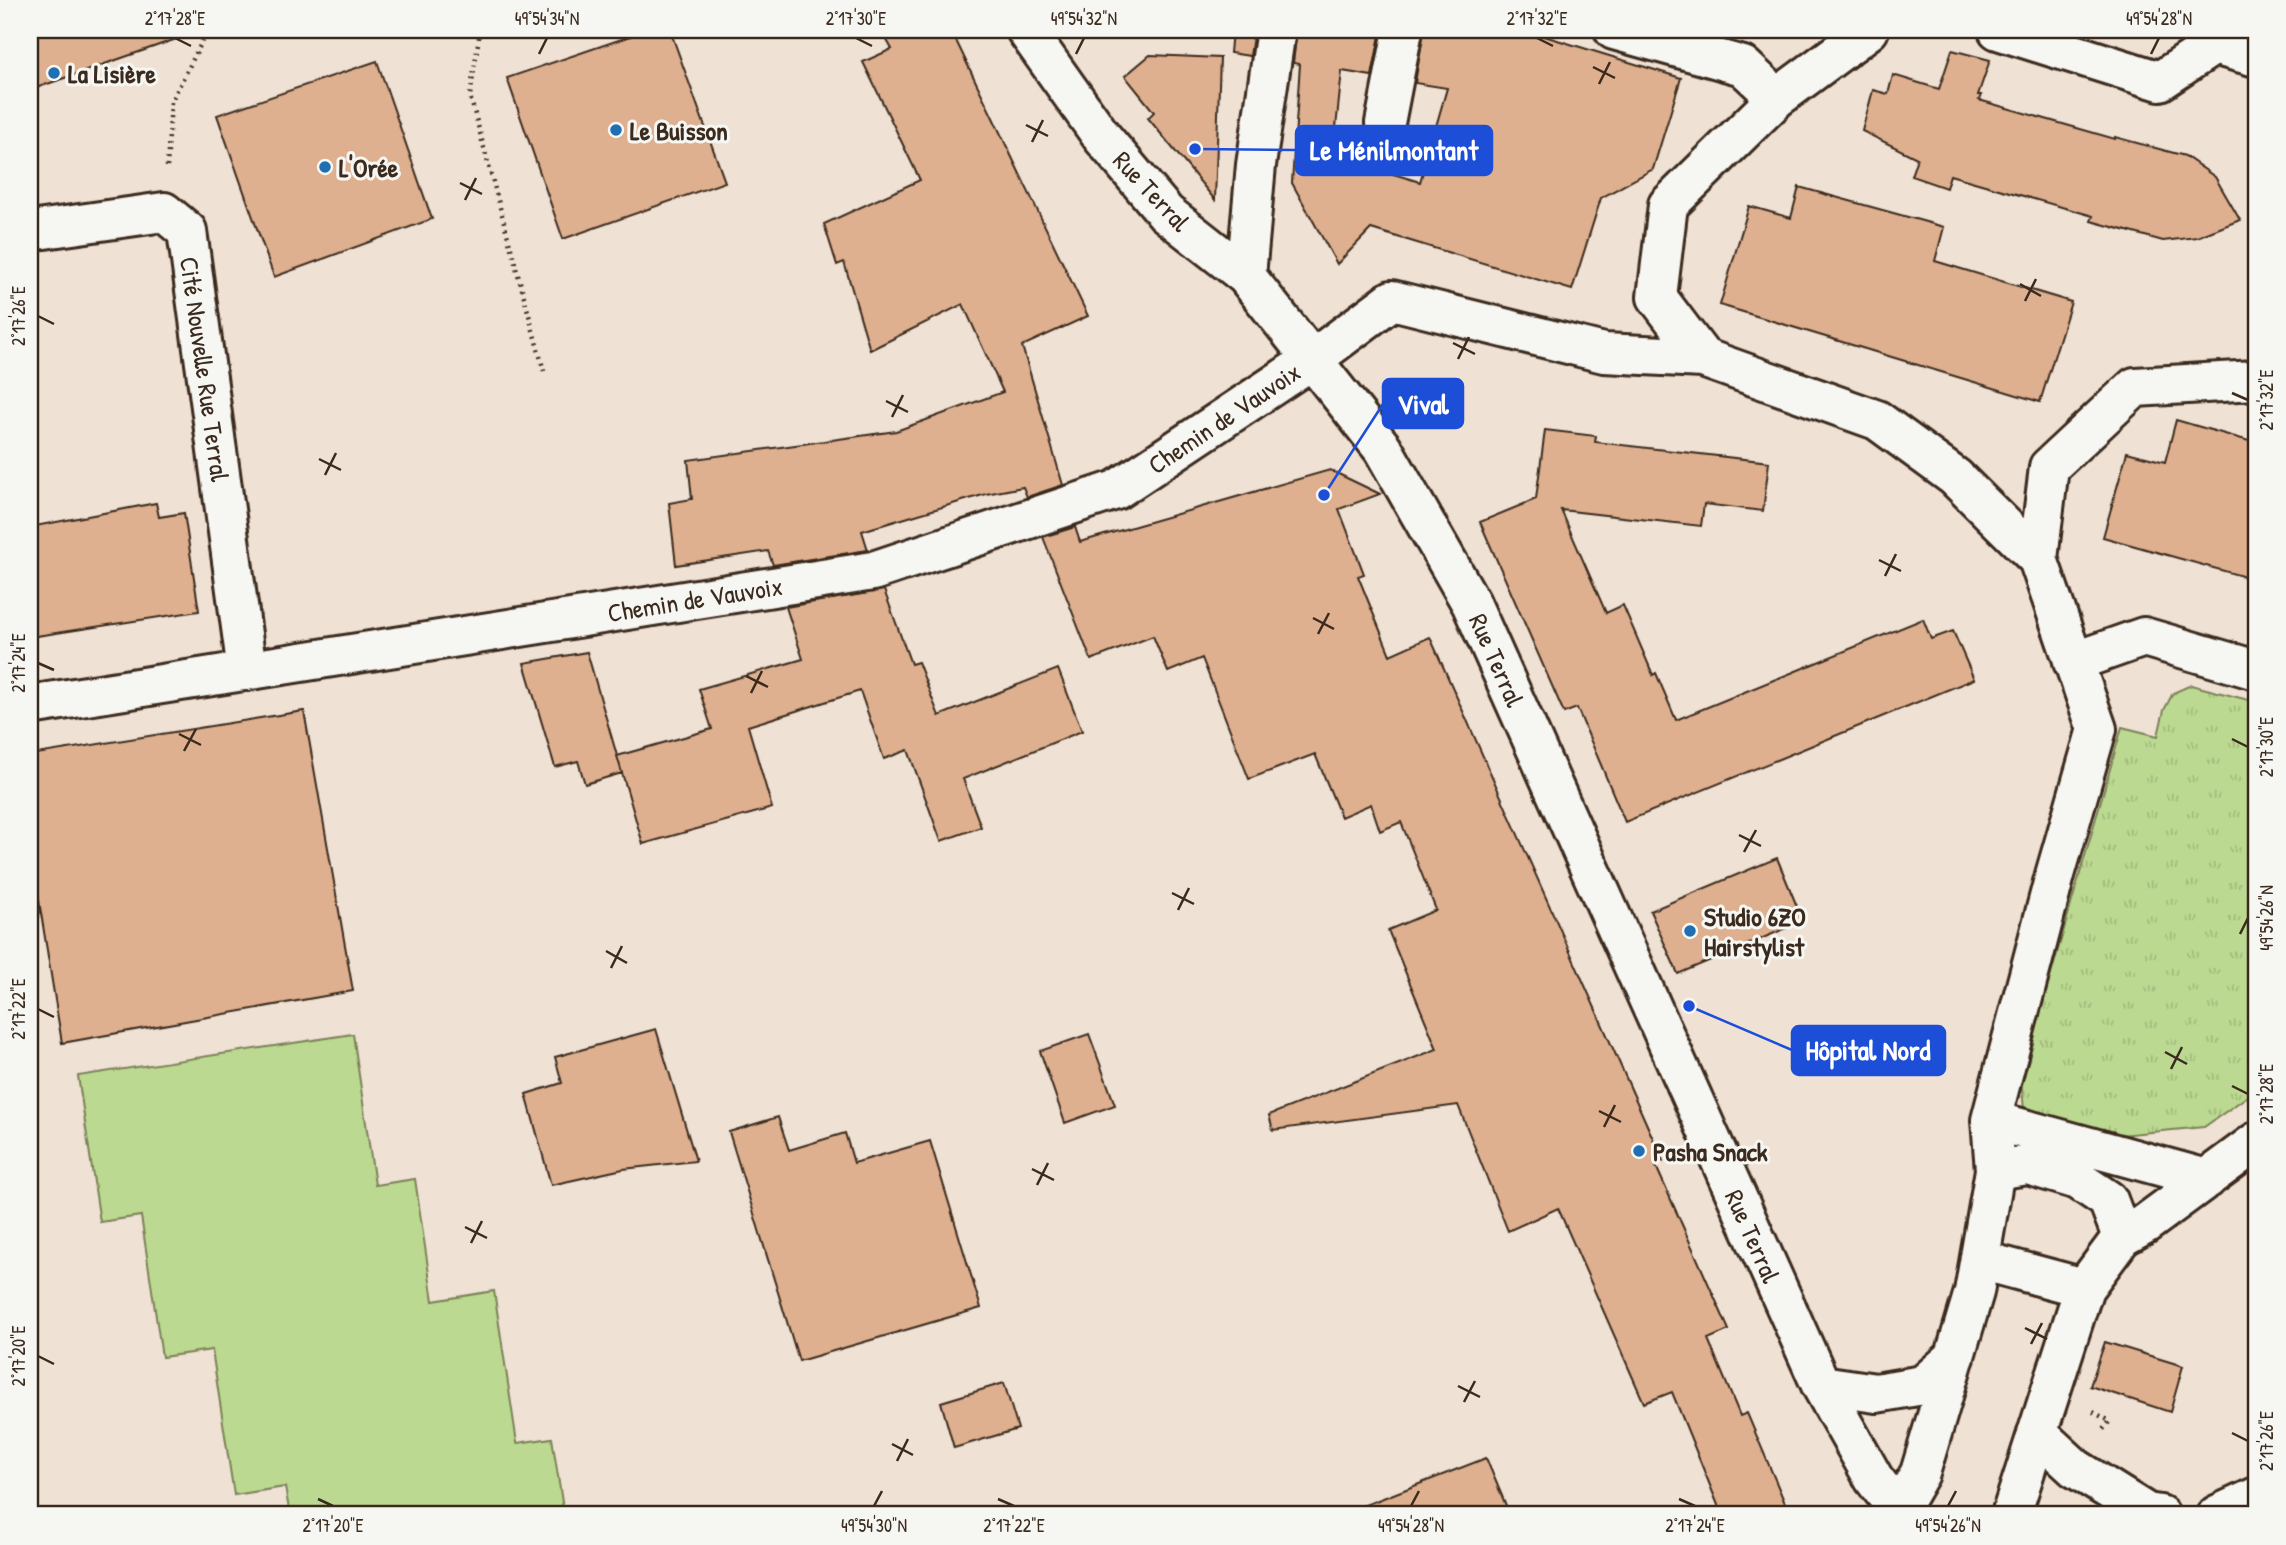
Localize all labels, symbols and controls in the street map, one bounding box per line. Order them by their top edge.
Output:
text: 2°17'28"E [145,6,205,31]
text: 49°54'34"N [515,6,579,31]
text: 2°17'30"E [826,6,886,31]
text: 49°54'32"N [1051,6,1117,31]
text: 2°17'32"E [1507,6,1567,31]
text: 49°54'28"N [2126,6,2192,31]
place label: La Lisière [68,56,157,91]
marker: La Lisière [46,65,62,81]
place label: Le Buisson [630,113,728,148]
marker: Le Buisson [608,122,624,138]
callout: Le Ménilmontant [1296,126,1492,175]
text: Le Ménilmontant [1310,131,1479,169]
street label: Rue Terral [1106,143,1198,239]
place label: L'Orée [339,150,399,185]
marker: L'Orée [317,159,333,175]
street label: Cité Nouvelle Rue Terral [172,254,238,484]
text: 2°17'26"E [6,286,31,346]
street label: Chemin de Vauvoix [1141,354,1307,482]
text: 2°17'32"E [2254,370,2279,430]
callout: Vival [1383,379,1463,428]
text: Vival [1397,385,1449,423]
street label: Chemin de Vauvoix [605,568,785,630]
street label: Rue Terral [1461,608,1533,712]
text: 2°17'24"E [6,633,31,693]
text: 2°17'30"E [2254,717,2279,777]
text: 49°54'26"N [2254,885,2279,951]
place label: Studio 6ZO Hairstylist [1704,899,1806,965]
marker: Studio 6ZO Hairstylist [1682,923,1698,939]
text: 2°17'22"E [6,978,31,1040]
callout: Hôpital Nord [1792,1026,1945,1075]
text: Hôpital Nord [1805,1031,1931,1070]
text: 2°17'28"E [2254,1064,2279,1124]
place label: Pasha Snack [1653,1134,1768,1169]
marker: Pasha Snack [1631,1143,1647,1159]
street label: Rue Terral [1717,1184,1789,1288]
text: 2°17'20"E [6,1326,31,1386]
text: 2°17'26"E [2254,1411,2279,1471]
text: 2°17'20"E [303,1513,363,1538]
text: 49°54'30"N [841,1513,907,1538]
text: 2°17'22"E [983,1513,1045,1538]
text: 49°54'28"N [1378,1513,1444,1538]
text: 2°17'24"E [1665,1513,1725,1538]
text: 49°54'26"N [1915,1513,1981,1538]

